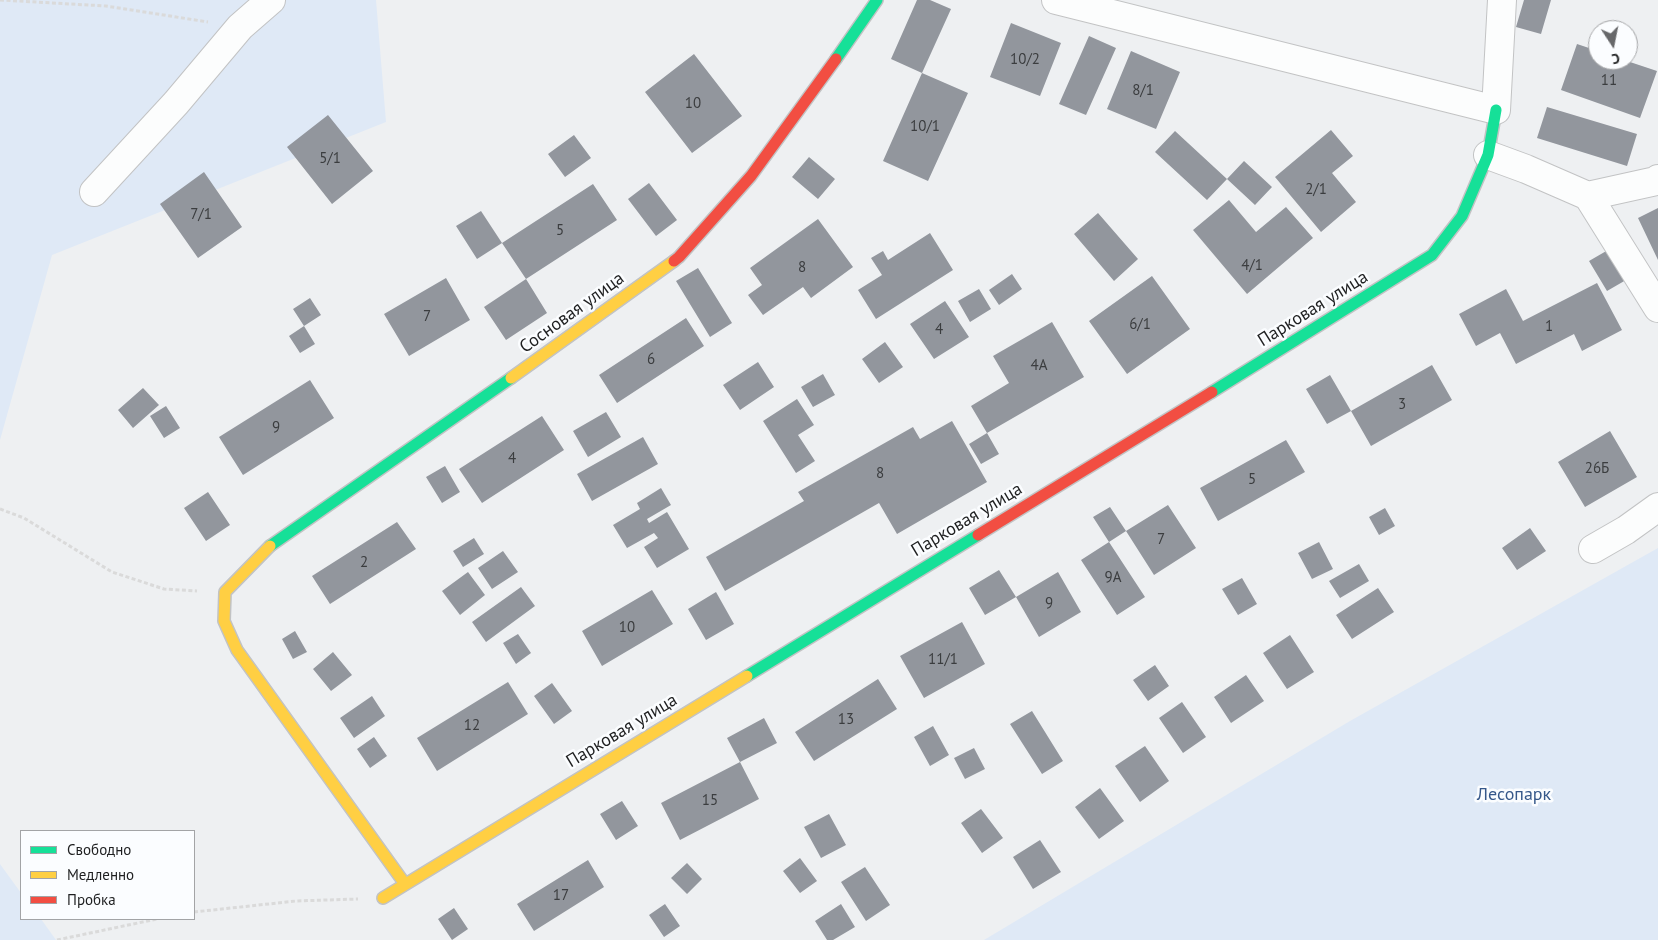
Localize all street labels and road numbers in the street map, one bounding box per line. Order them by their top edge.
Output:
street label: Парковая улица [1254,267,1372,351]
street label: Сосновая улица [516,268,628,358]
street label: Парковая улица [908,478,1026,562]
street label: Парковая улица [563,689,681,773]

